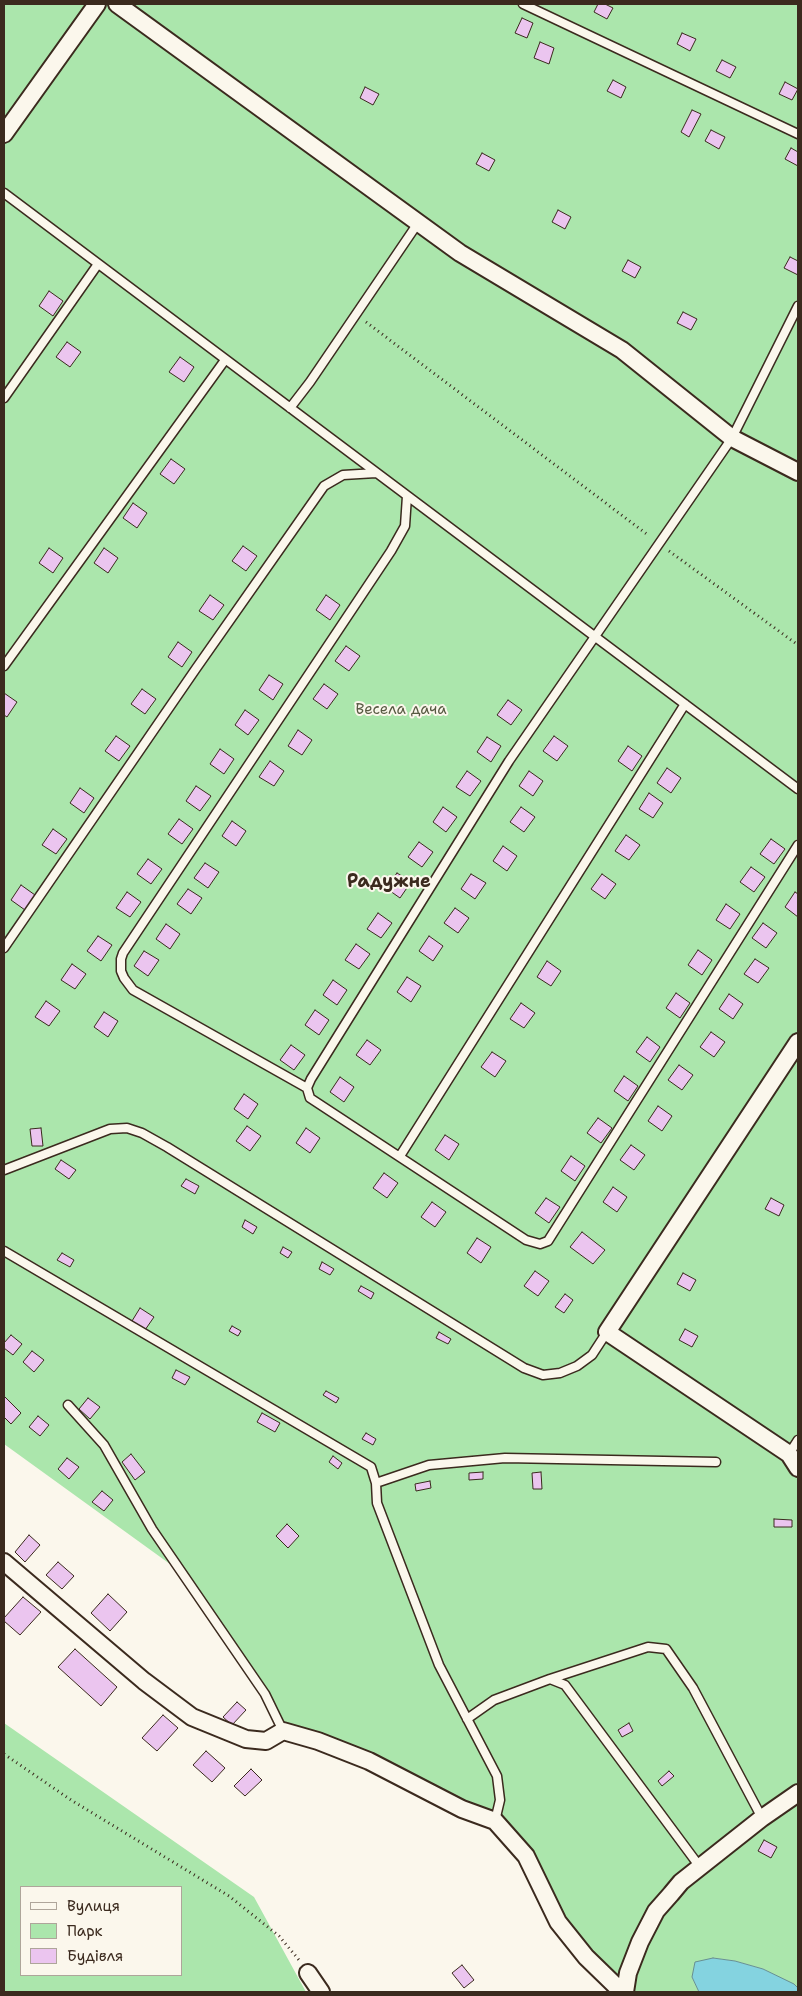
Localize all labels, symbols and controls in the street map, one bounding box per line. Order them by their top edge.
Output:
park label: Весела дача [355,701,447,719]
district label: Радужне [347,871,431,893]
legend [20,1886,182,1976]
text: Вулиця [67,1896,120,1916]
text: Парк [67,1921,103,1941]
text: Будівля [67,1946,123,1966]

